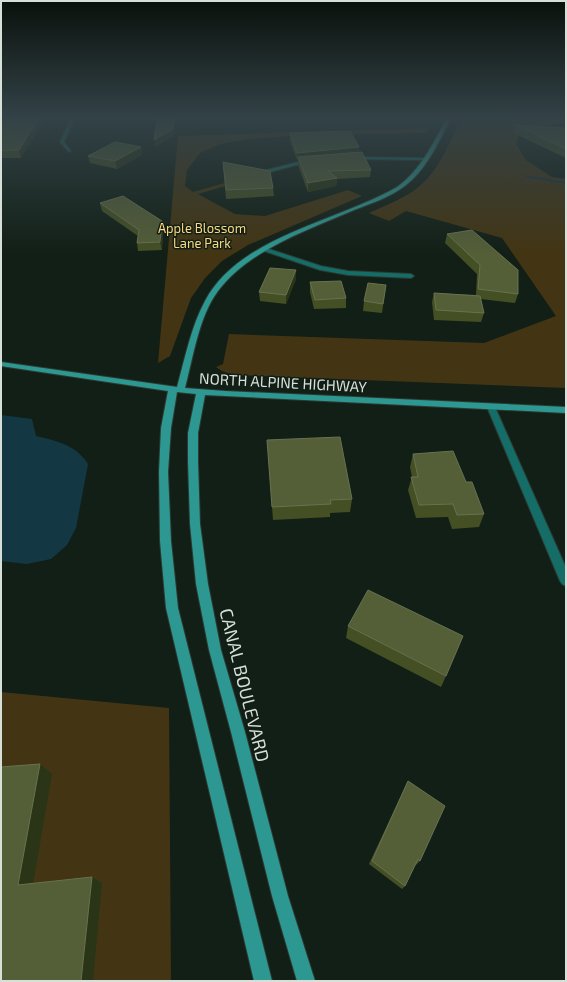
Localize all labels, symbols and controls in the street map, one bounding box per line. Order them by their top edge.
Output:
park label: Apple Blossom Lane Park [158,220,246,251]
street label: NORTH ALPINE HIGHWAY [199,369,368,395]
street label: CANAL BOULEVARD [215,606,275,764]

